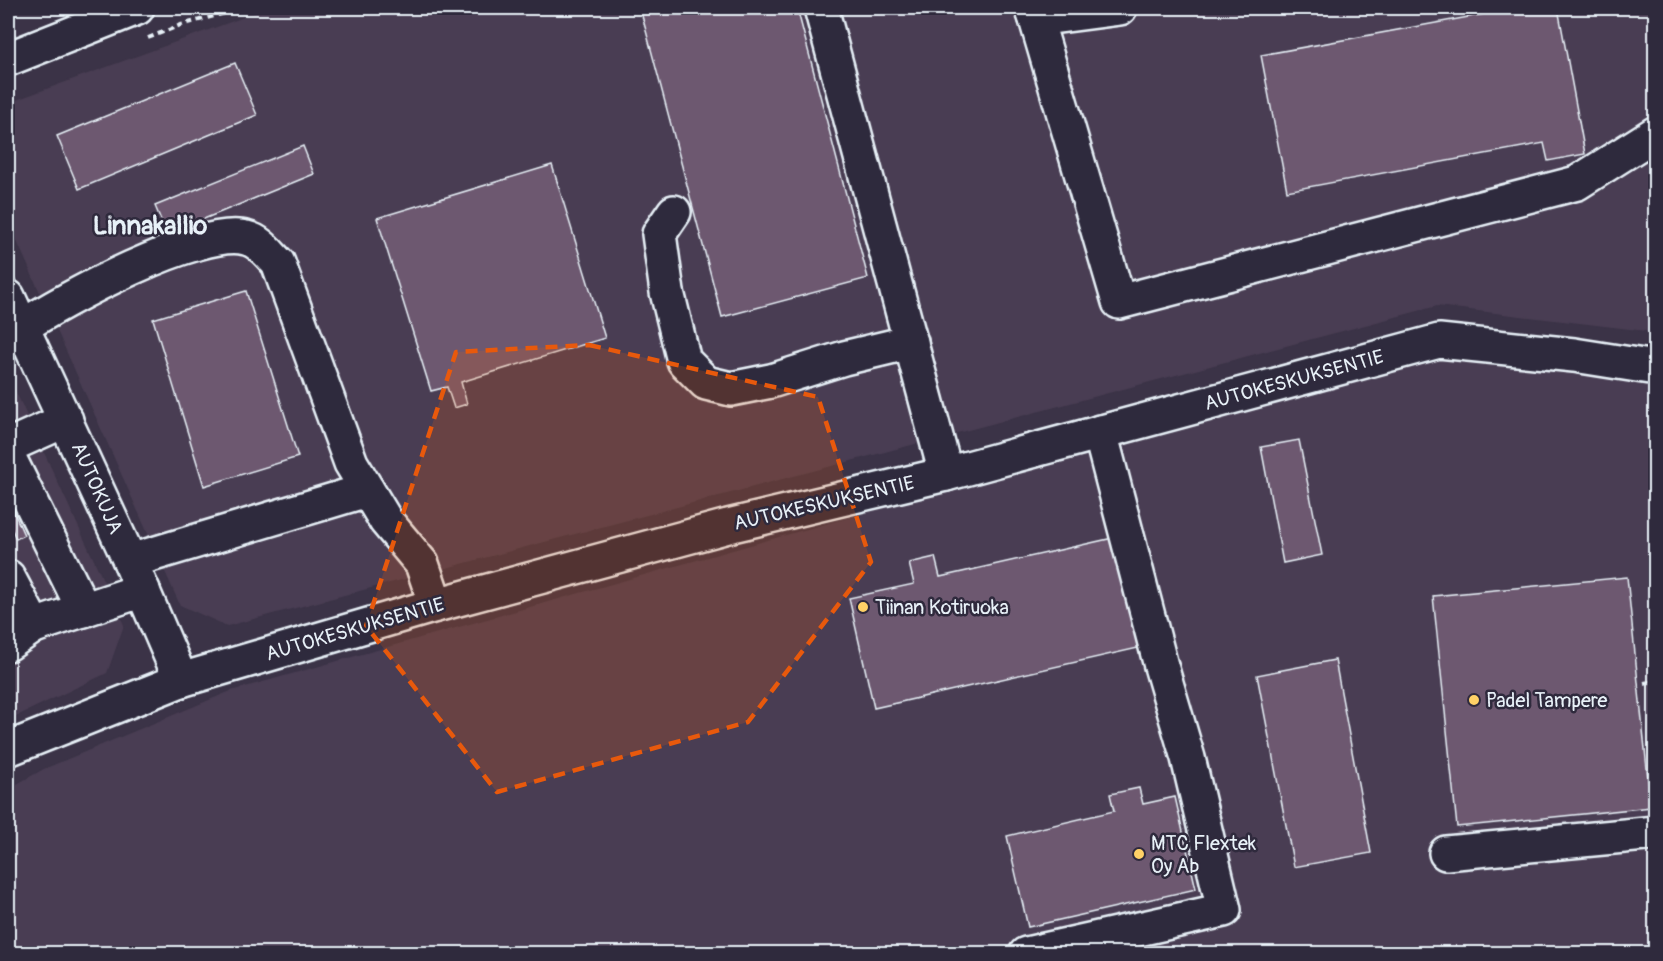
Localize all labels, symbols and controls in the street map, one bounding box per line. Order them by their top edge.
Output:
district label: Linnakallio [93,210,207,242]
street label: AUTOKESKUKSENTIE [1202,344,1386,416]
street label: AUTOKUJA [66,438,128,538]
street label: AUTOKESKUKSENTIE [731,470,917,536]
street label: AUTOKESKUKSENTIE [263,592,447,666]
place label: Tiinan Kotiruoka [875,595,1009,620]
marker: Tiinan Kotiruoka [856,600,870,614]
place label: Padel Tampere [1486,688,1607,713]
marker: Padel Tampere [1467,693,1481,707]
place label: MTC Flextek Oy Ab [1151,831,1257,879]
marker: MTC Flextek Oy Ab [1132,847,1146,861]

